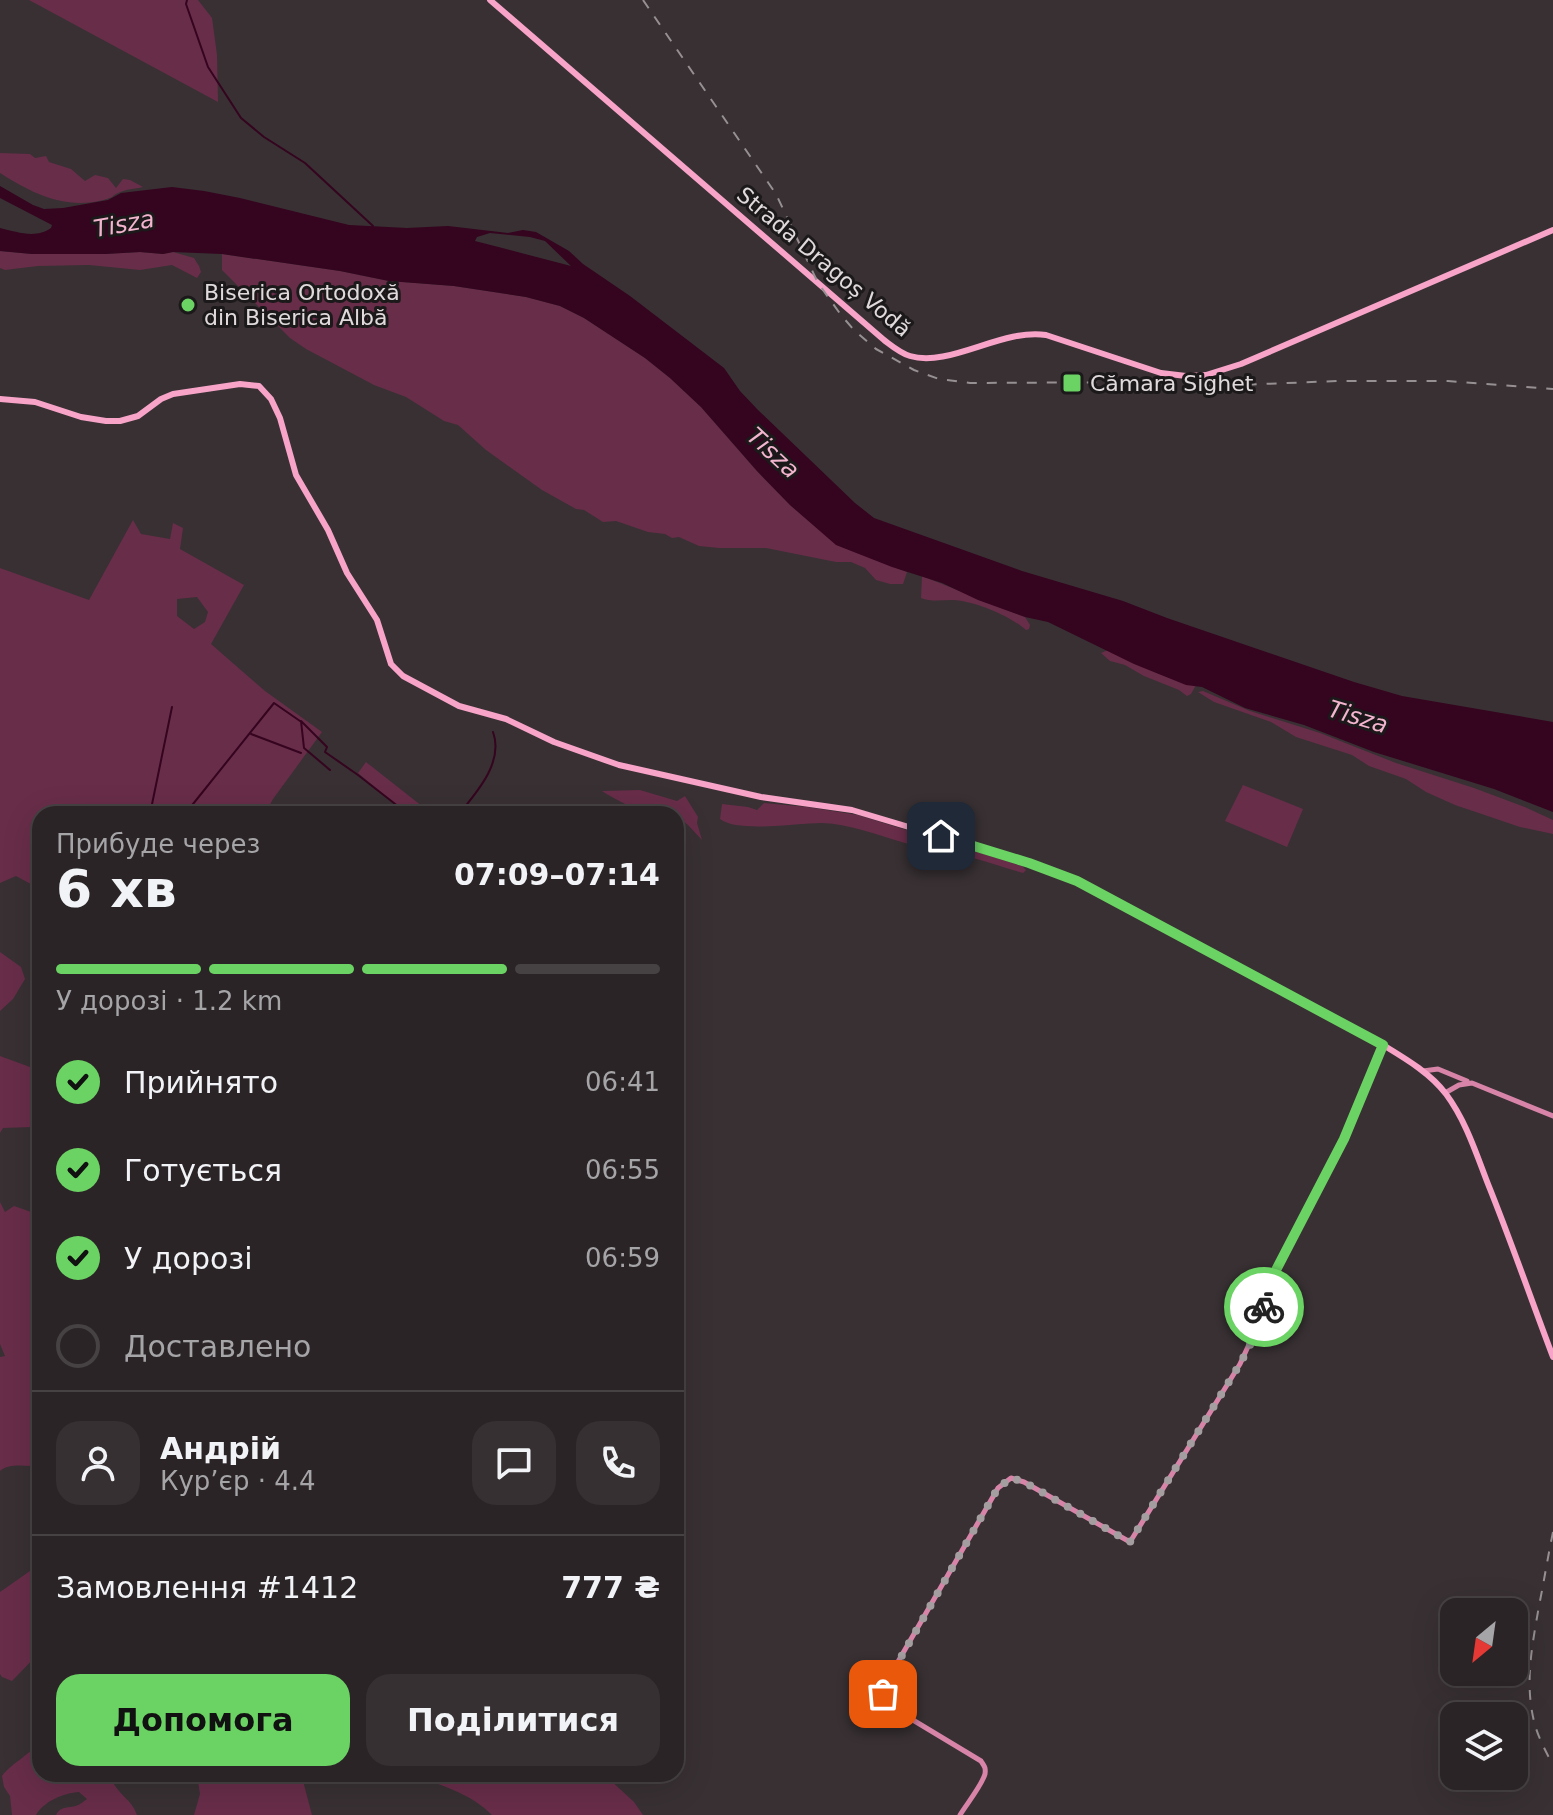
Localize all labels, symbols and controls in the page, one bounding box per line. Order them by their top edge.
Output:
street label: Strada Dragoș Vodă [732,182,916,342]
water label: Tisza [91,205,157,243]
place label: Biserica Ortodoxă din Biserica Albă [204,280,400,330]
marker: Biserica Ortodoxă din Biserica Albă [179,296,197,314]
place label: Cămara Sighet [1090,371,1254,396]
marker: Cămara Sighet [1061,372,1083,394]
water label: Tisza [741,422,805,484]
water label: Tisza [1325,695,1391,739]
pin [907,802,975,870]
icon: home [919,814,963,858]
text: Прибуде через [56,829,260,859]
text: 07:09–07:14 [454,857,660,892]
text: 6 хв [56,859,177,919]
text: У дорозі · 1.2 km [56,986,282,1016]
icon: check [56,1060,100,1104]
text: Прийнято [124,1065,278,1100]
text: 06:41 [585,1067,660,1097]
icon: check [56,1148,100,1192]
text: Готується [124,1153,282,1188]
text: 06:55 [585,1155,660,1185]
icon: check [56,1236,100,1280]
text: У дорозі [124,1241,253,1276]
text: 06:59 [585,1243,660,1273]
courier [1224,1267,1304,1347]
icon: bike [1242,1285,1286,1329]
text: Доставлено [124,1329,311,1364]
button: person [56,1421,140,1505]
button: chat [472,1421,556,1505]
button: phone [576,1421,660,1505]
text: Андрій [160,1431,281,1466]
text: Кур’єр · 4.4 [160,1466,316,1496]
text: Замовлення #1412 [56,1570,358,1605]
text: 777 ₴ [561,1570,660,1605]
north arrow [1440,1598,1528,1686]
map controls [1440,1598,1528,1790]
pin [849,1660,917,1728]
icon: bag [861,1672,905,1716]
button: Допомога [56,1674,350,1766]
button: Поділитися [366,1674,660,1766]
button: layers [1440,1702,1528,1790]

